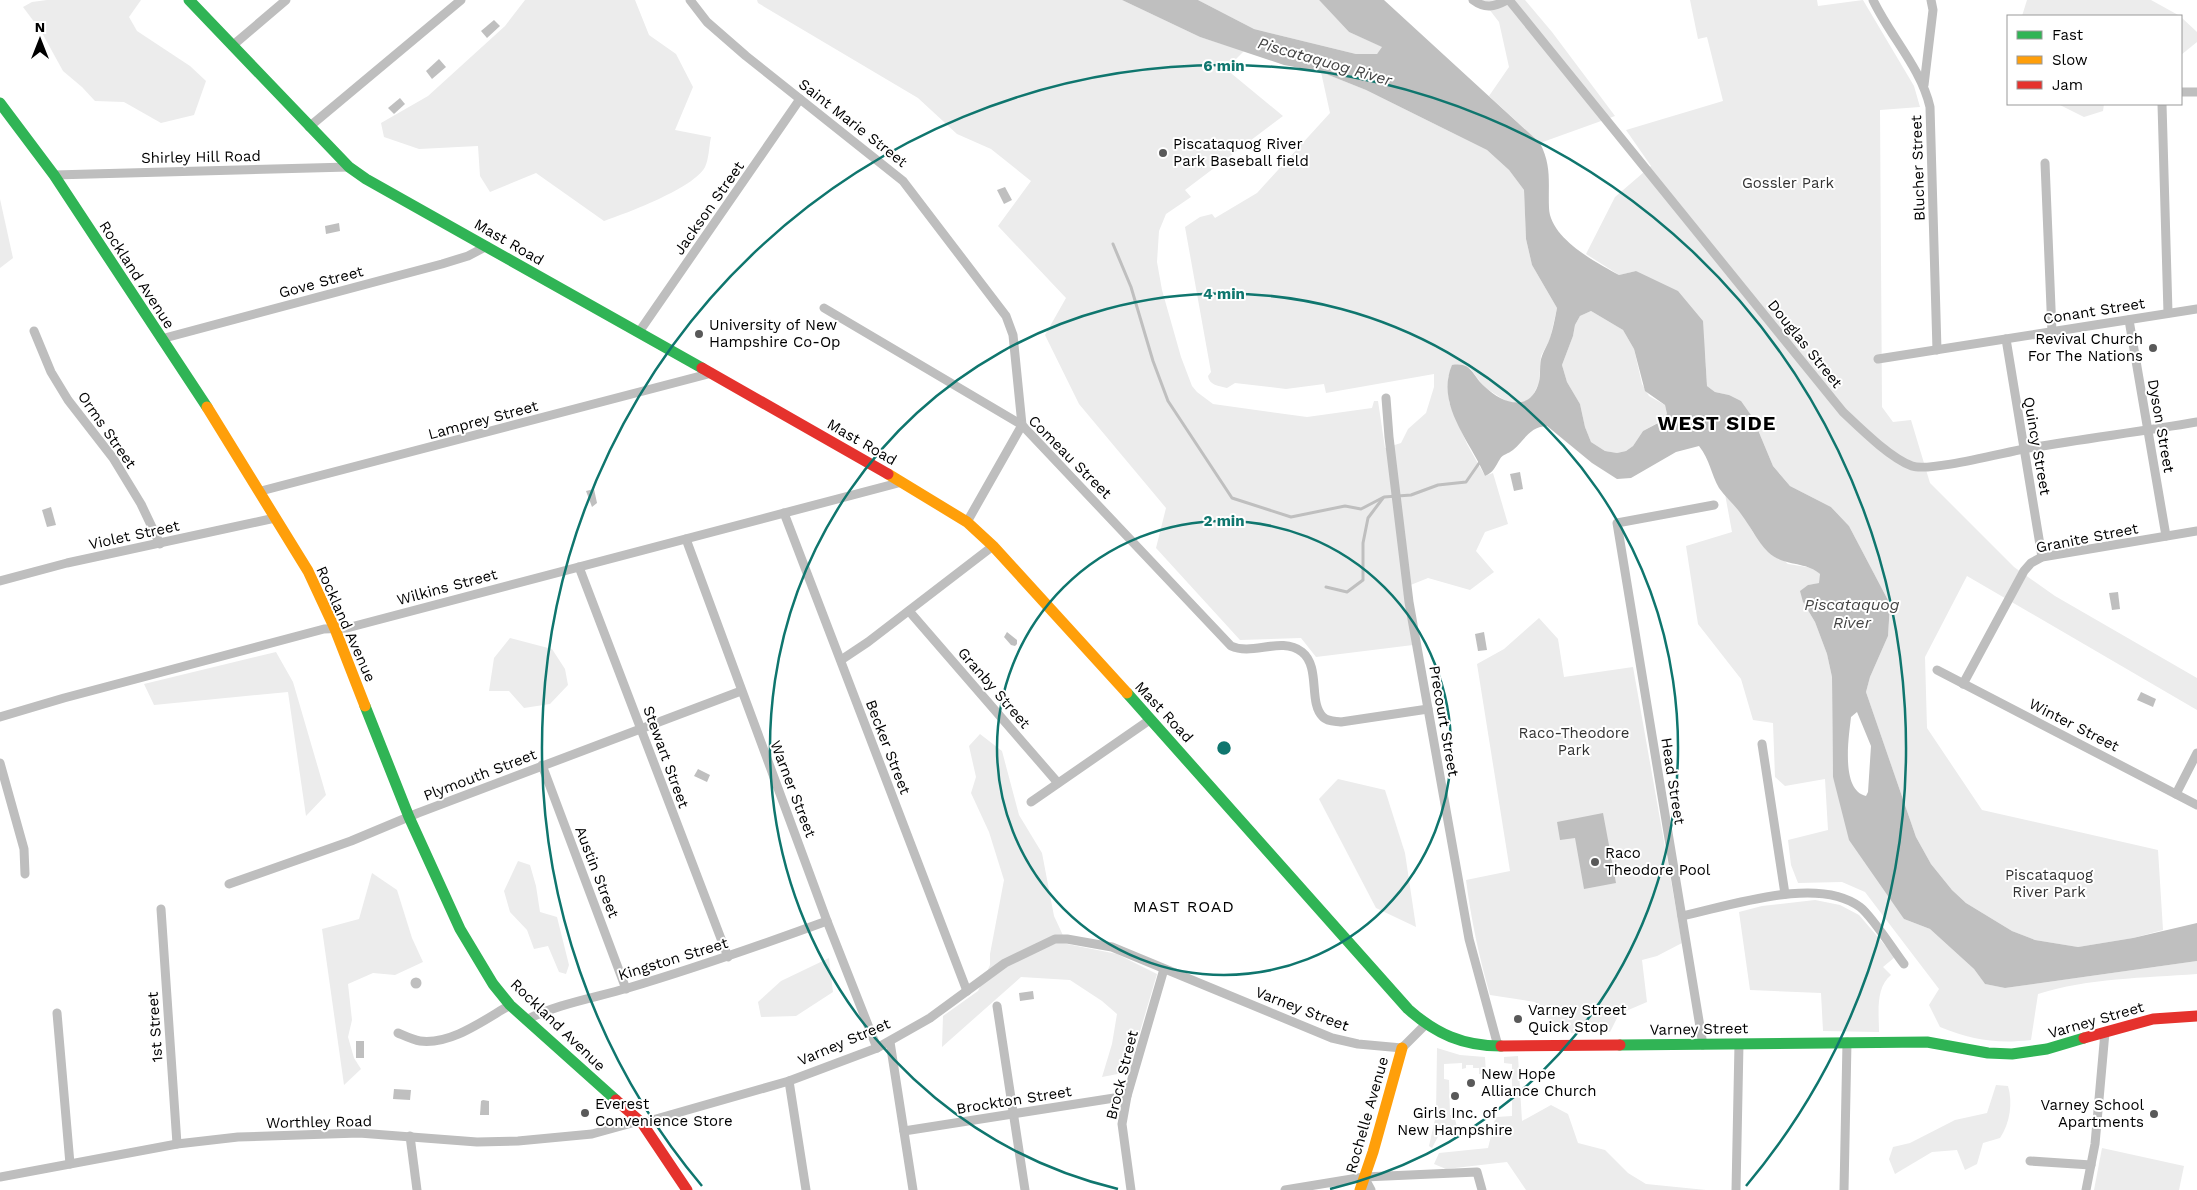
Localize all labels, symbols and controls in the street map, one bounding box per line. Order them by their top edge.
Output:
north arrow [15,15,65,65]
legend [2007,15,2182,105]
text: N [35,19,45,35]
text: Fast [2052,26,2084,44]
water label: Piscataquog River [1256,33,1395,90]
text: Slow [2052,51,2088,69]
text: 6 min [1203,57,1245,75]
street label: Saint Marie Street [795,75,911,171]
text: Jam [2052,76,2083,94]
street label: Blucher Street [1907,114,1929,221]
place label: Piscataquog River Park Baseball field [1173,135,1309,170]
street label: Shirley Hill Road [141,147,261,167]
marker: Piscataquog River Park Baseball field [1157,147,1169,159]
street label: Jackson Street [670,157,748,258]
park label: Gossler Park [1742,174,1835,192]
street label: Mast Road [471,215,547,269]
street label: Rockland Avenue [95,218,179,332]
street label: Gove Street [277,262,366,302]
text: 4 min [1203,285,1245,303]
street label: Conant Street [2042,294,2147,328]
street label: Douglas Street [1764,296,1847,392]
place label: University of New Hampshire Co-Op [709,316,840,351]
marker: University of New Hampshire Co-Op [693,328,705,340]
place label: Revival Church For The Nations [2028,330,2143,365]
marker: Revival Church For The Nations [2147,342,2159,354]
street label: Dyson Street [2144,378,2178,475]
street label: Orms Street [74,388,141,472]
street label: Quincy Street [2019,395,2055,497]
street label: Lamprey Street [426,397,541,443]
district label: WEST SIDE [1658,411,1776,435]
street label: Comeau Street [1025,412,1116,503]
street label: Mast Road [824,415,900,469]
text: 2 min [1203,512,1245,530]
street label: Violet Street [87,516,182,553]
street label: Granite Street [2034,519,2140,557]
street label: Rockland Avenue [312,563,380,685]
street label: Wilkins Street [395,565,500,609]
water label: Piscataquog River [1804,595,1900,632]
street label: Granby Street [954,644,1035,733]
street label: Precourt Street [1425,664,1463,779]
street label: Mast Road [1131,678,1197,746]
street label: Winter Street [2026,695,2123,756]
street label: Becker Street [862,697,915,797]
street label: Stewart Street [639,703,693,811]
park label: Raco-Theodore Park [1519,724,1629,759]
street label: Head Street [1657,736,1689,826]
street label: Warner Street [766,738,820,841]
centre of rings [1215,739,1233,757]
street label: Plymouth Street [421,745,540,805]
street label: Austin Street [571,824,623,921]
place label: Raco Theodore Pool [1605,844,1711,879]
marker: Raco Theodore Pool [1589,856,1601,868]
park label: Piscataquog River Park [2005,866,2093,901]
district label: MAST ROAD [1133,897,1235,916]
street label: Kingston Street [616,934,731,984]
street label: Rockland Avenue [507,975,609,1075]
street label: Varney Street [1253,983,1352,1035]
street label: 1st Street [144,991,166,1063]
street label: Varney Street [2046,998,2147,1042]
place label: Varney Street Quick Stop [1528,1001,1627,1036]
marker: Varney Street Quick Stop [1512,1013,1524,1025]
street label: Varney Street [795,1014,894,1070]
street label: Varney Street [1650,1019,1749,1039]
street label: Brock Street [1102,1028,1142,1122]
street label: Rochelle Avenue [1342,1055,1392,1175]
place label: New Hope Alliance Church [1481,1065,1596,1100]
marker: New Hope Alliance Church [1465,1077,1477,1089]
street label: Brockton Street [955,1082,1074,1118]
marker: Girls Inc. of New Hampshire [1449,1090,1461,1102]
place label: Everest Convenience Store [595,1095,733,1130]
place label: Varney School Apartments [2041,1096,2144,1131]
place label: Girls Inc. of New Hampshire [1397,1104,1513,1139]
marker: Everest Convenience Store [579,1107,591,1119]
marker: Varney School Apartments [2148,1108,2160,1120]
street label: Worthley Road [266,1112,372,1132]

